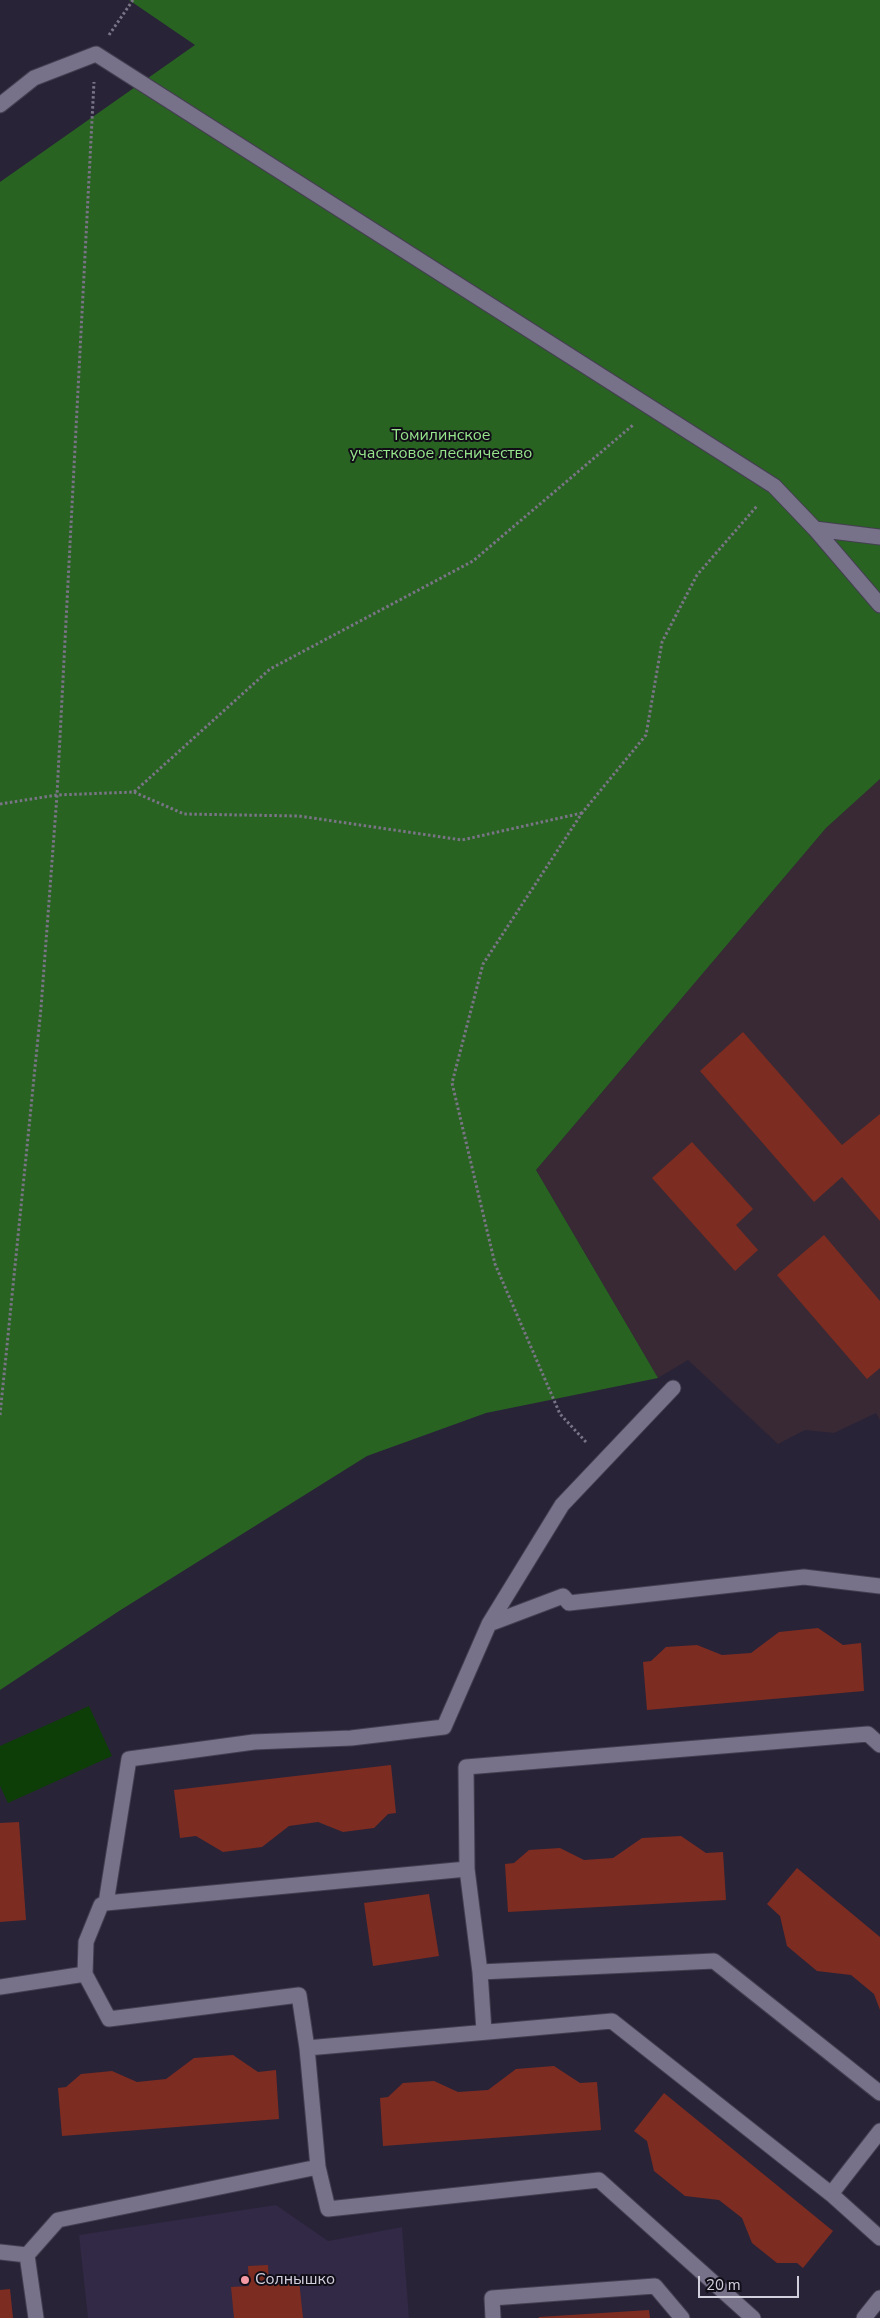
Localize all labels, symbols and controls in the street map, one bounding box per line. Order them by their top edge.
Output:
park label: Томилинское участковое лесничество [350,426,532,464]
scale bar [700,2266,801,2298]
place label: Солнышко [255,2270,335,2290]
marker: Солнышко [239,2274,251,2286]
text: 20 m [706,2275,741,2295]

